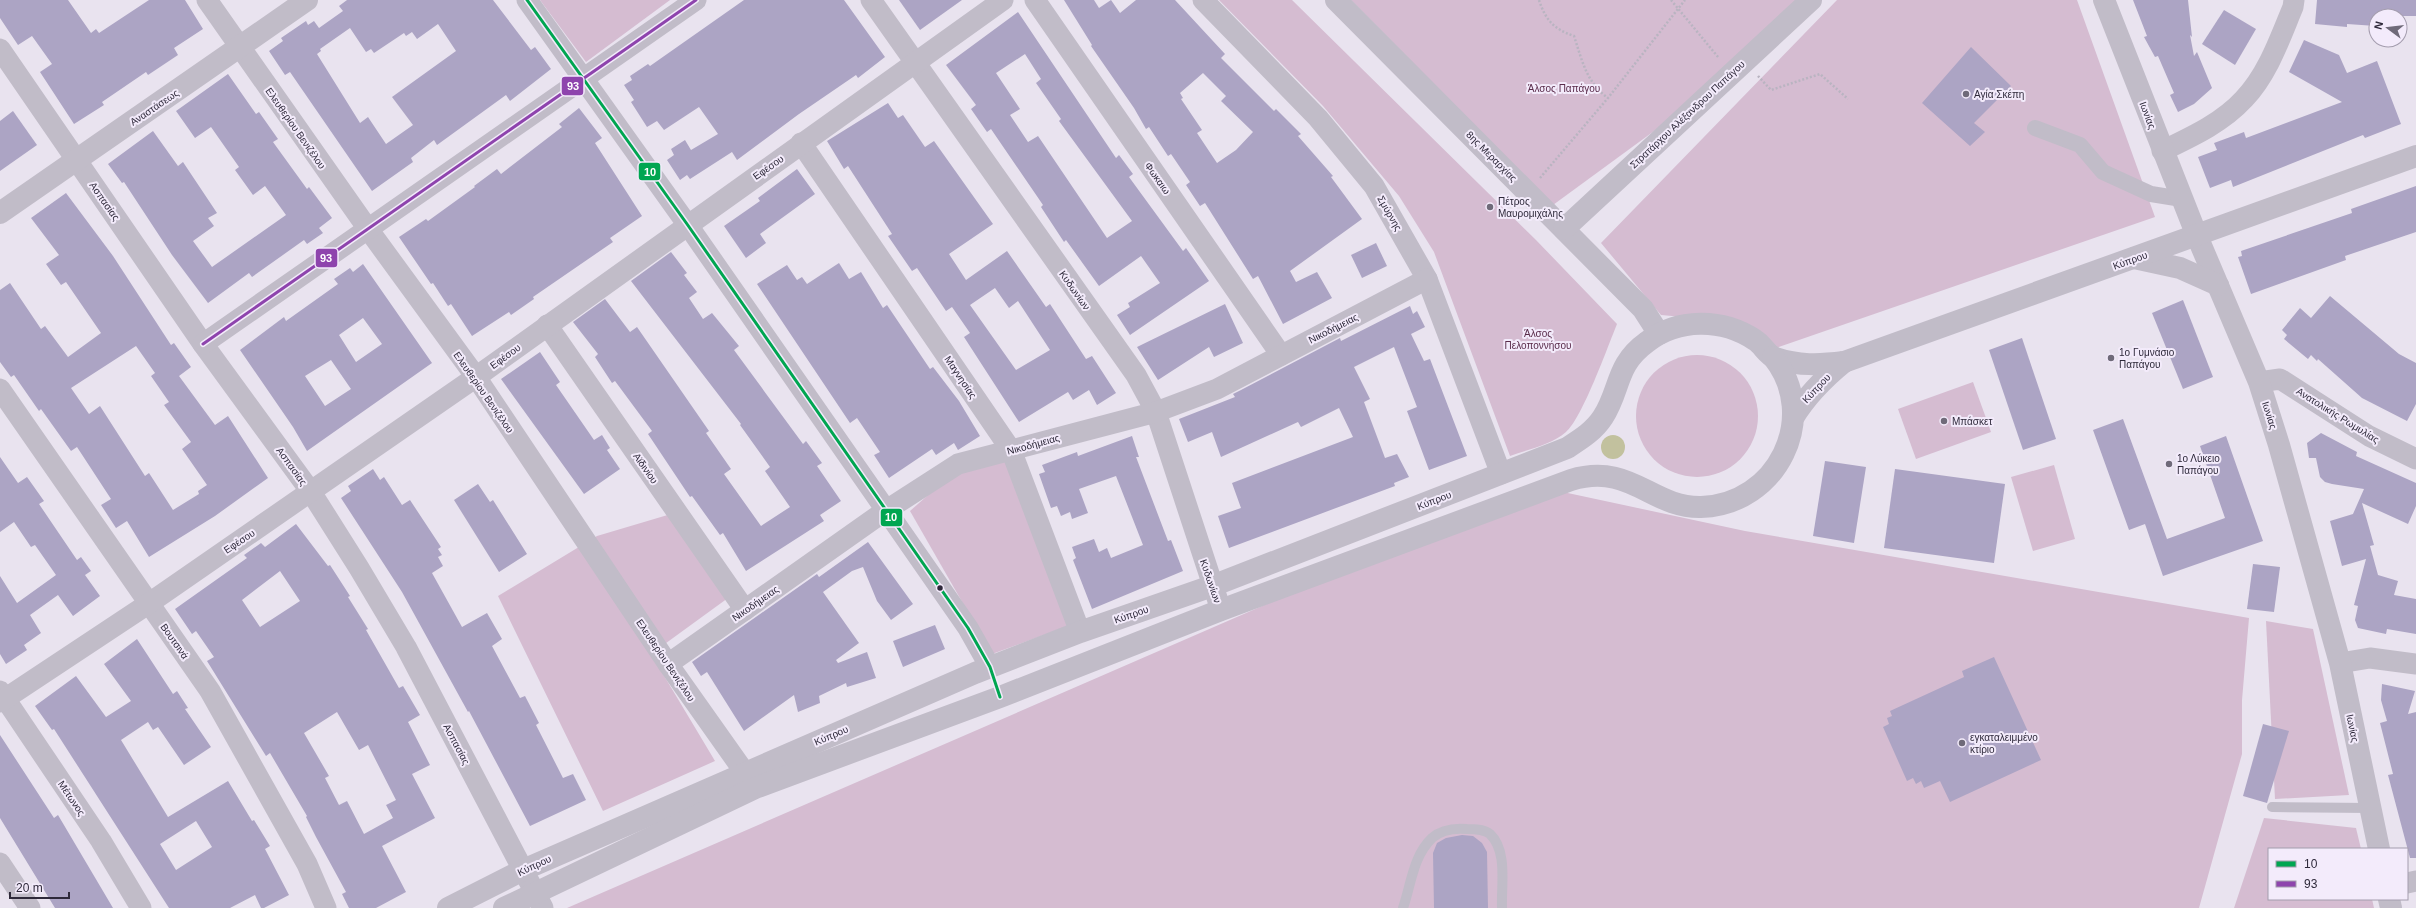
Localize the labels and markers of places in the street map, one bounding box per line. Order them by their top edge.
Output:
marker: Αγία Σκέπη [1961,89,1971,99]
place label: Αγία Σκέπη [1974,89,2024,100]
place label: Πέτρος Μαυρομιχάλης [1498,196,1563,219]
marker: Πέτρος Μαυρομιχάλης [1485,202,1495,212]
place label: 1ο Γυμνάσιο Παπάγου [2119,347,2175,370]
marker: 1ο Γυμνάσιο Παπάγου [2106,353,2116,363]
marker: Μπάσκετ [1939,416,1949,426]
place label: Μπάσκετ [1952,416,1992,427]
place label: 1ο Λύκειο Παπάγου [2177,453,2220,476]
marker: 1ο Λύκειο Παπάγου [2164,459,2174,469]
unlabelled marker [935,583,945,593]
place label: εγκαταλειμμένο κτίριο [1970,732,2038,755]
marker: εγκαταλειμμένο κτίριο [1957,738,1967,748]

